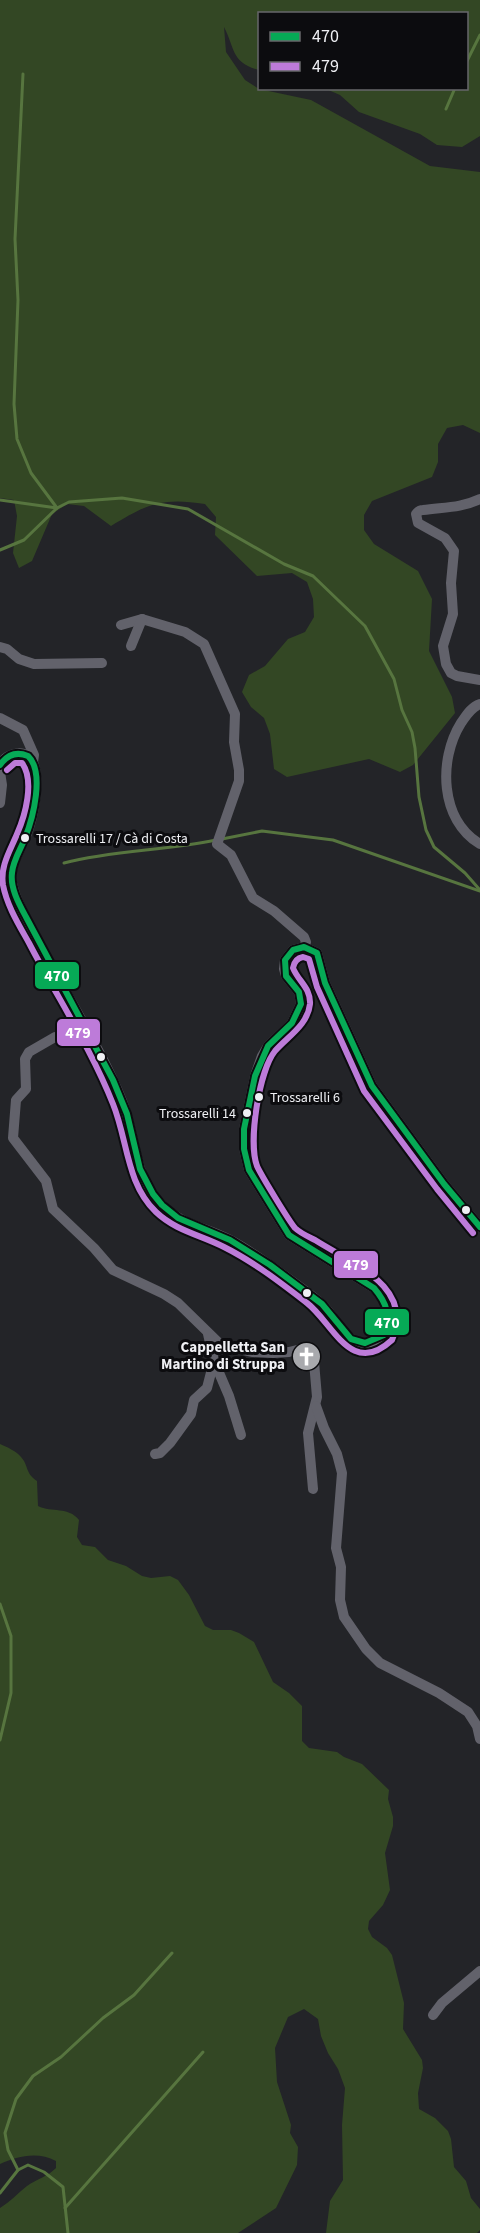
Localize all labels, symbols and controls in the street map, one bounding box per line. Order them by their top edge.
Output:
legend [258,12,468,90]
text: 470 [312,24,339,49]
text: 479 [312,54,339,79]
place label: Trossarelli 17 / Cà di Costa [36,829,188,849]
marker: Trossarelli 17 / Cà di Costa [19,832,31,844]
line badge: 470 [34,961,80,990]
text: 470 [44,965,70,987]
line badge: 479 [56,1018,101,1047]
text: 479 [65,1022,91,1044]
unlabelled marker [95,1051,107,1063]
place label: Trossarelli 6 [270,1088,340,1108]
marker: Trossarelli 6 [253,1091,265,1103]
place label: Trossarelli 14 [159,1104,236,1124]
marker: Trossarelli 14 [241,1107,253,1119]
unlabelled marker [460,1204,472,1216]
line badge: 479 [333,1250,379,1279]
text: 479 [343,1254,369,1276]
unlabelled marker [301,1287,313,1299]
line badge: 470 [364,1308,410,1336]
text: 470 [374,1312,400,1334]
place label: Cappelletta San Martino di Struppa [161,1337,285,1375]
church icon: Cappelletta San Martino di Struppa [290,1340,322,1372]

